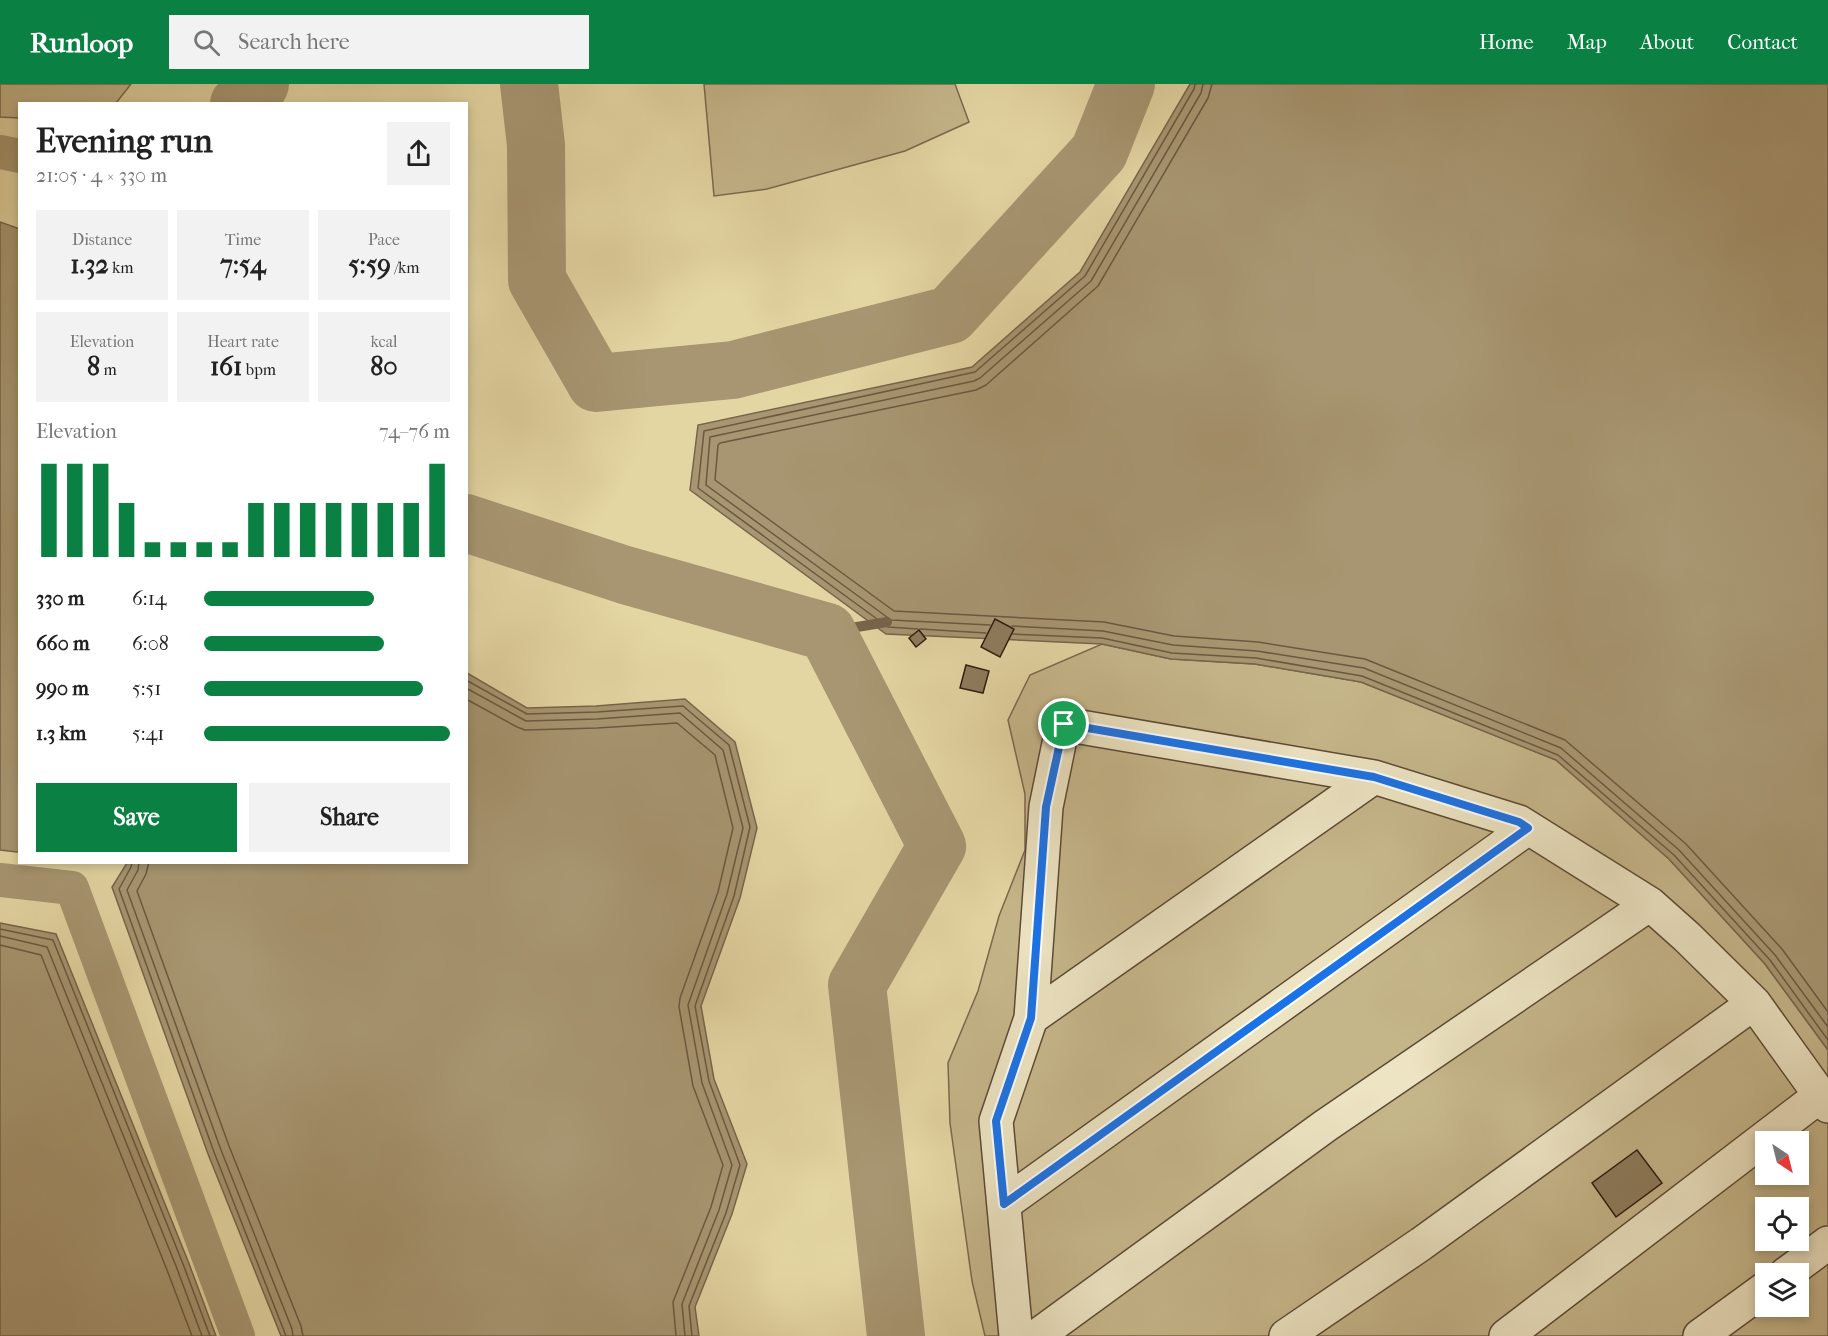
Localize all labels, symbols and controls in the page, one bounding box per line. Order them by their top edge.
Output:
search box [169,15,589,69]
text: Runloop [30,26,133,59]
icon: search [190,26,223,59]
text: Search here [238,29,350,55]
text: Home [1479,30,1534,54]
text: Map [1567,30,1607,54]
text: About [1640,30,1694,54]
text: Contact [1727,30,1798,54]
text: Evening run [36,122,213,161]
button: share [387,122,450,185]
text: 21:05 · 4 × 330 m [36,164,167,187]
text: Distance [72,230,132,249]
text: Time [225,230,261,249]
text: Pace [368,230,400,249]
text: 1.32 [70,249,109,280]
text: 7:54 [220,249,266,280]
text: 5:59 [348,249,391,280]
text: km [109,258,134,277]
text: /km [391,258,420,277]
text: Elevation [70,332,134,351]
text: Heart rate [207,332,279,351]
text: kcal [371,332,397,351]
text: 8 [87,351,100,382]
text: 161 [210,351,242,382]
text: 80 [370,351,398,382]
text: m [100,360,117,379]
text: bpm [242,360,276,379]
text: Elevation [36,420,117,443]
text: 74–76 m [379,420,450,443]
text: 330 m [36,587,84,610]
text: 6:14 [132,587,167,610]
text: 660 m [36,632,90,655]
text: 6:08 [132,632,169,655]
text: 990 m [36,677,89,700]
text: 5:51 [132,677,161,700]
pin [1038,698,1089,749]
icon: arrive [1047,707,1080,740]
text: 1.3 km [36,722,86,745]
text: 5:41 [132,722,164,745]
button: Save [36,783,237,852]
button: Share [249,783,450,852]
north arrow [1755,1131,1809,1185]
map controls [1755,1131,1809,1317]
button: locate [1755,1197,1809,1251]
button: layers [1755,1263,1809,1317]

